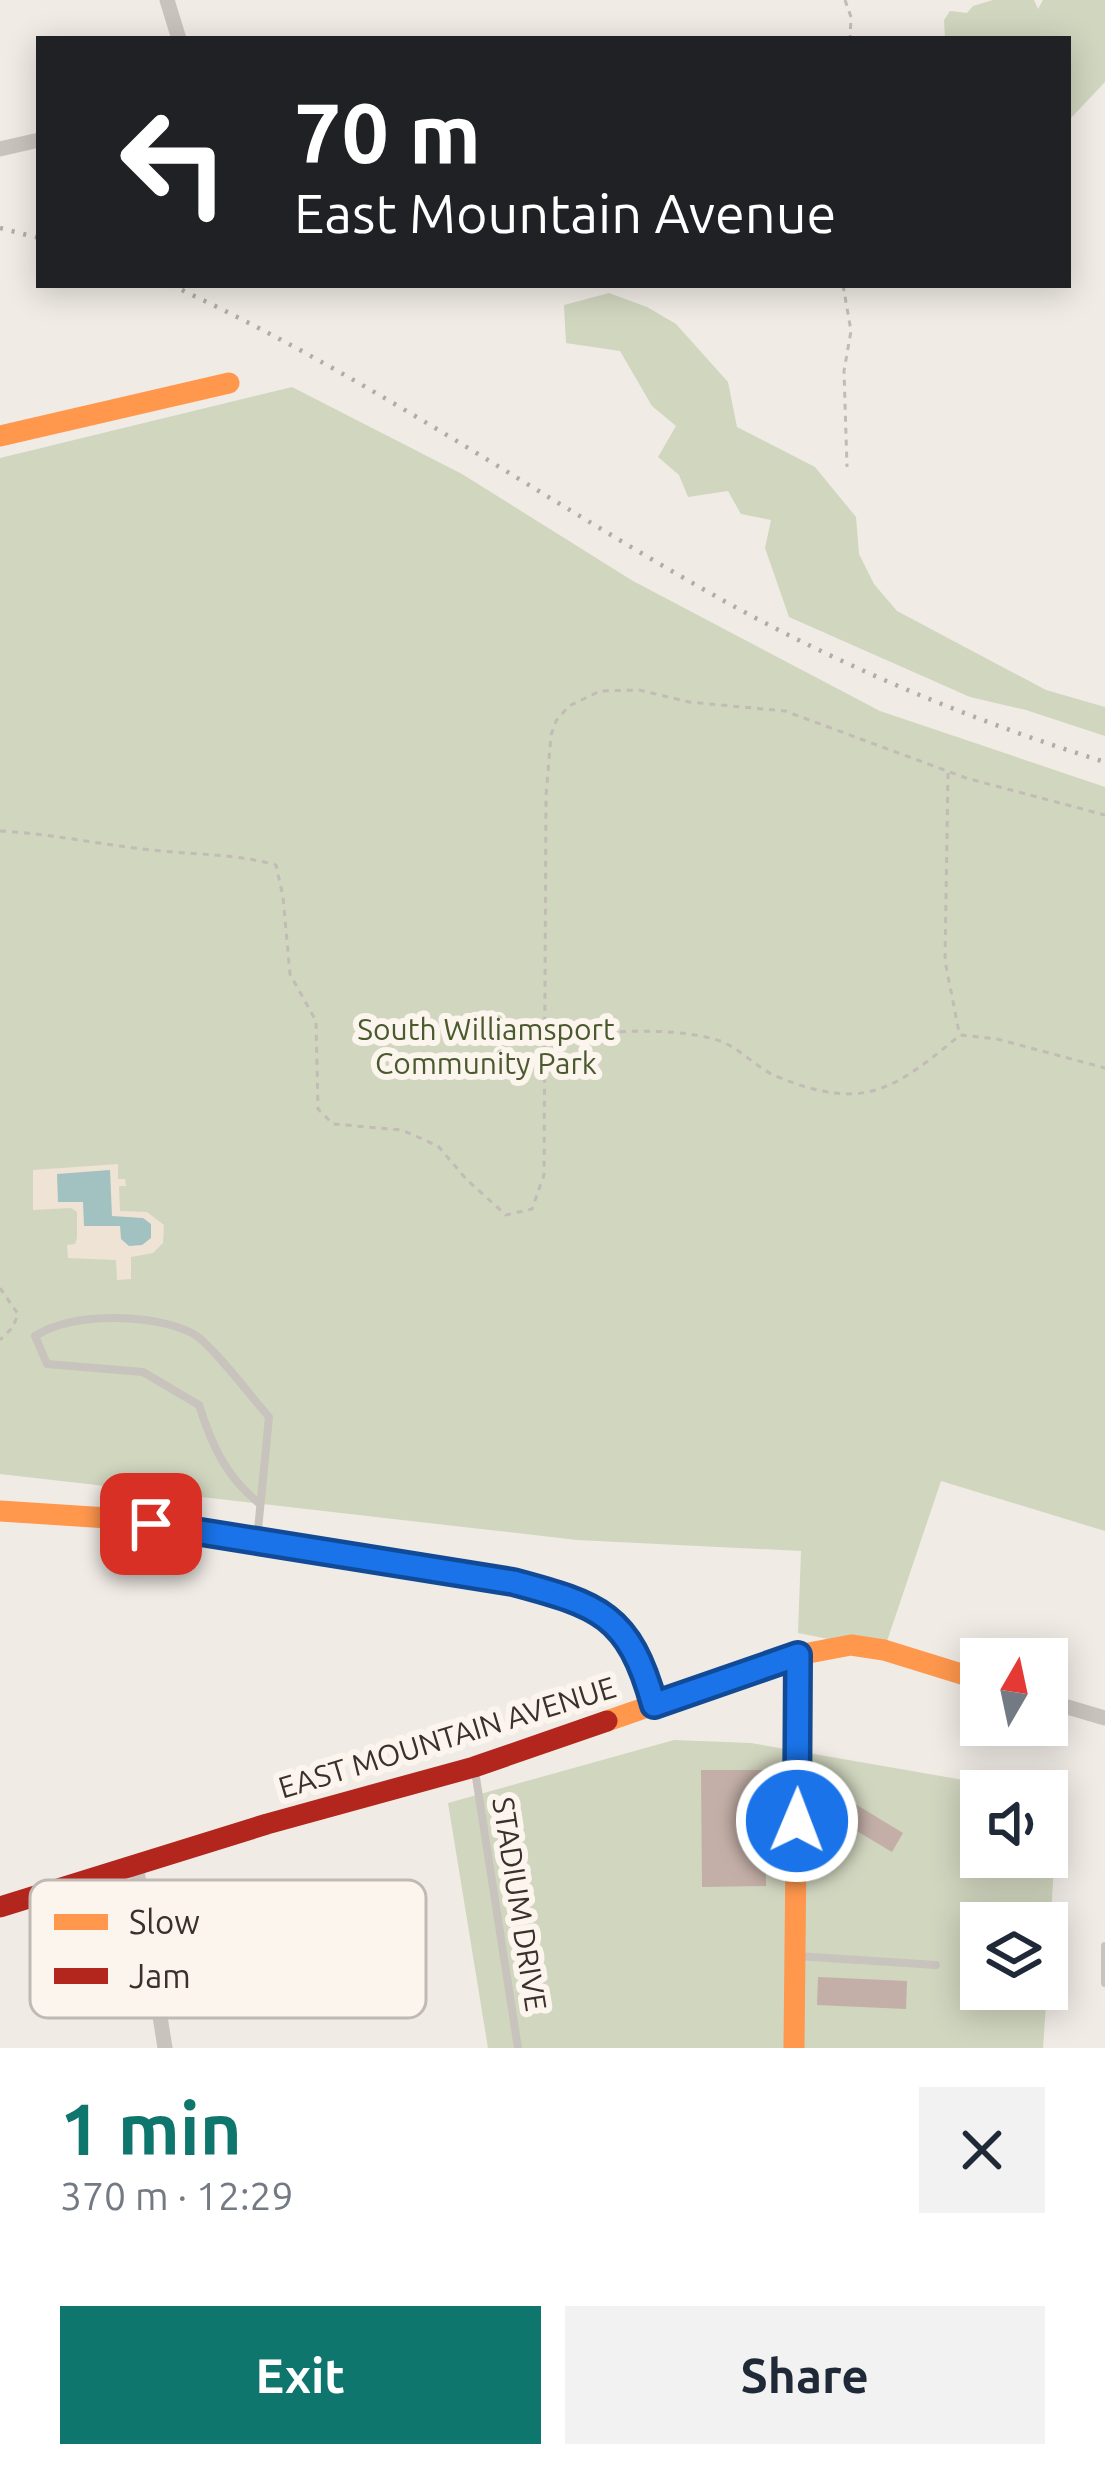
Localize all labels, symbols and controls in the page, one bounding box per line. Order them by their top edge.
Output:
icon: left [96,84,252,240]
text: 70 m [294,85,481,179]
text: East Mountain Avenue [294,183,836,243]
park label: South Williamsport Community Park [357,1012,615,1080]
pin [100,1473,202,1575]
icon: arrive [118,1491,184,1557]
north arrow [960,1638,1068,1746]
map controls [960,1638,1068,2010]
street label: EAST MOUNTAIN AVENUE [274,1669,620,1805]
position arrow [734,1758,860,1884]
button: sound [960,1770,1068,1878]
street label: STADIUM DRIVE [486,1795,554,2013]
legend [30,1880,426,2018]
button: layers [960,1902,1068,2010]
text: Slow [129,1903,200,1940]
text: Jam [129,1957,191,1994]
button: close [919,2087,1045,2213]
text: 1 min [60,2088,242,2169]
text: 370 m · 12:29 [60,2174,294,2217]
button: Exit [60,2306,541,2444]
button: Share [565,2306,1045,2444]

